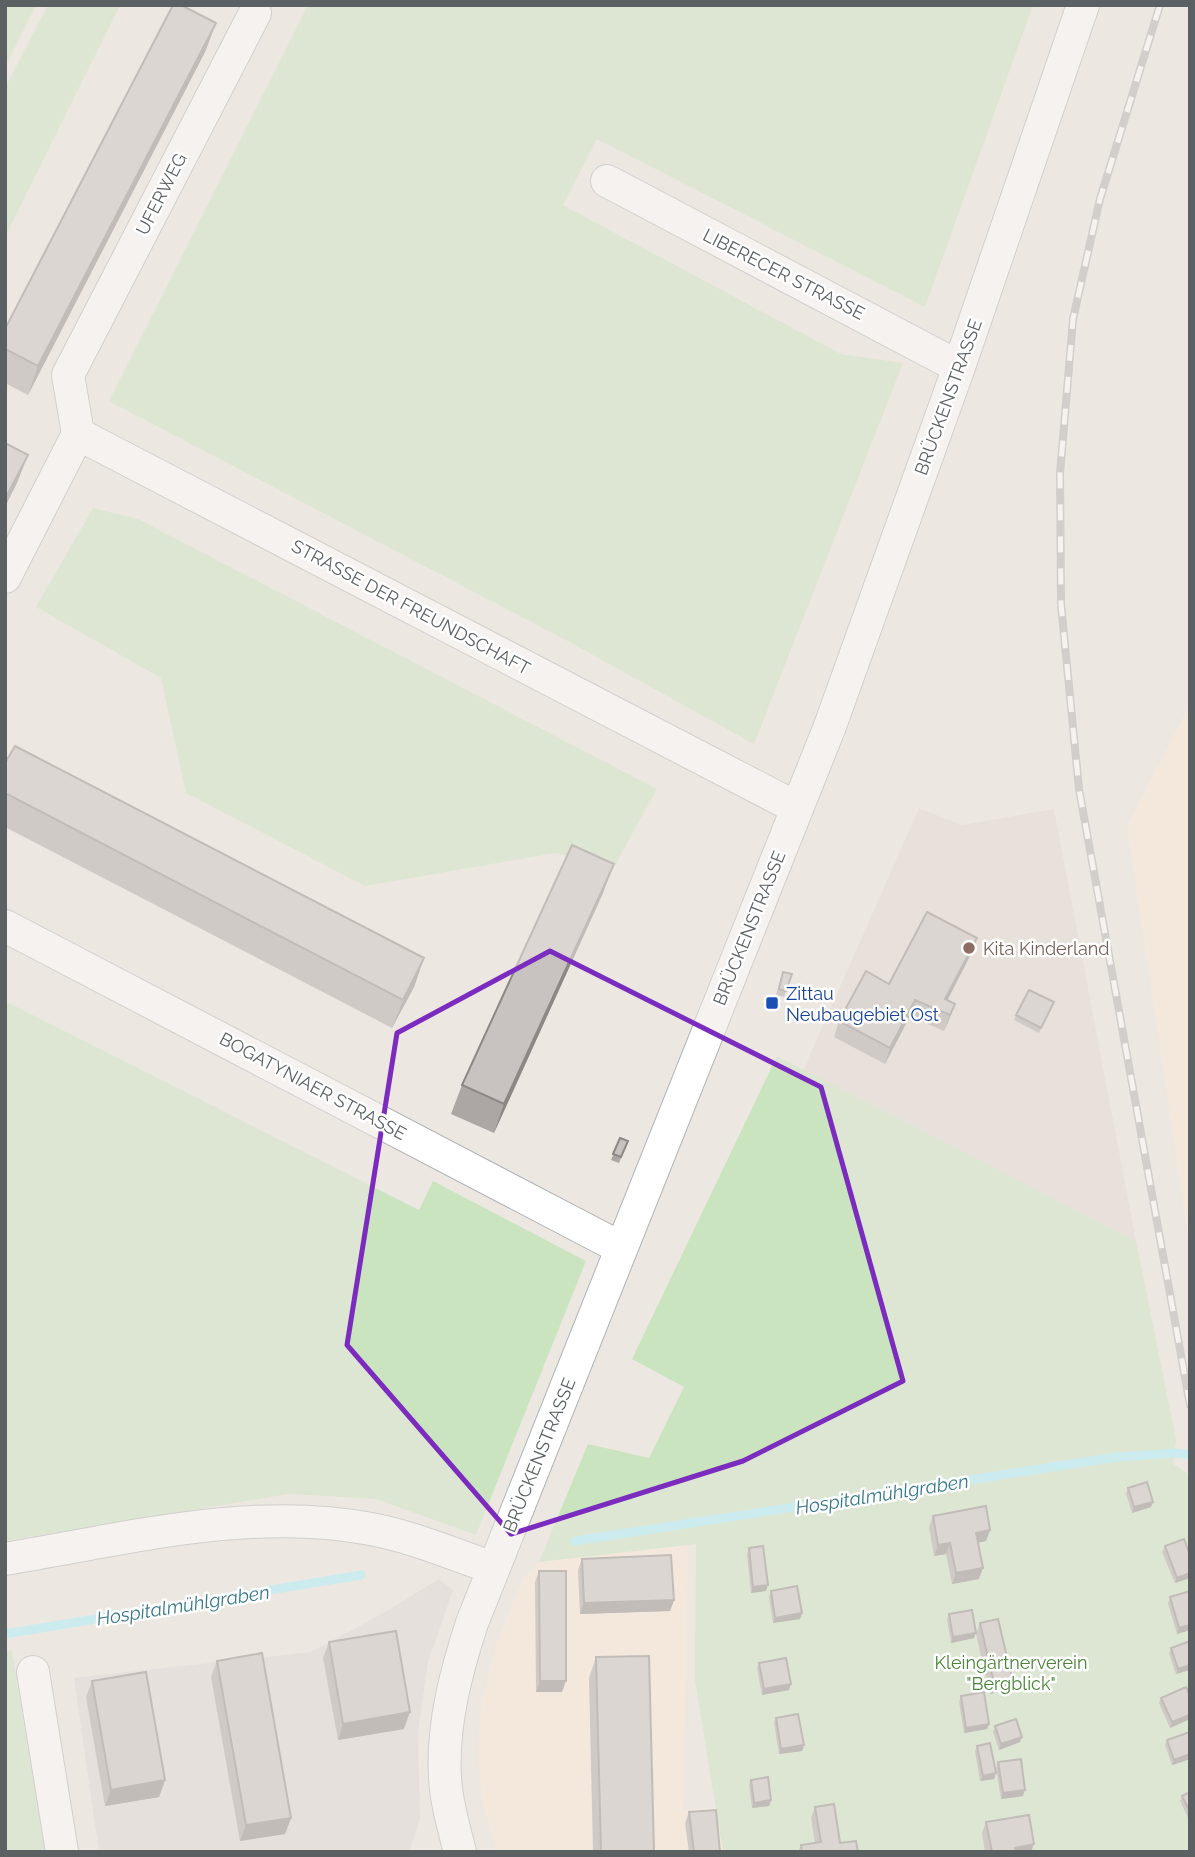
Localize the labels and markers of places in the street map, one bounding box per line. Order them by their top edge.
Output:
place label: Kita Kinderland [983,938,1109,959]
marker: Kita Kinderland [961,940,977,956]
place label: Zittau Neubaugebiet Ost [786,983,939,1025]
marker: Zittau Neubaugebiet Ost [764,995,780,1011]

